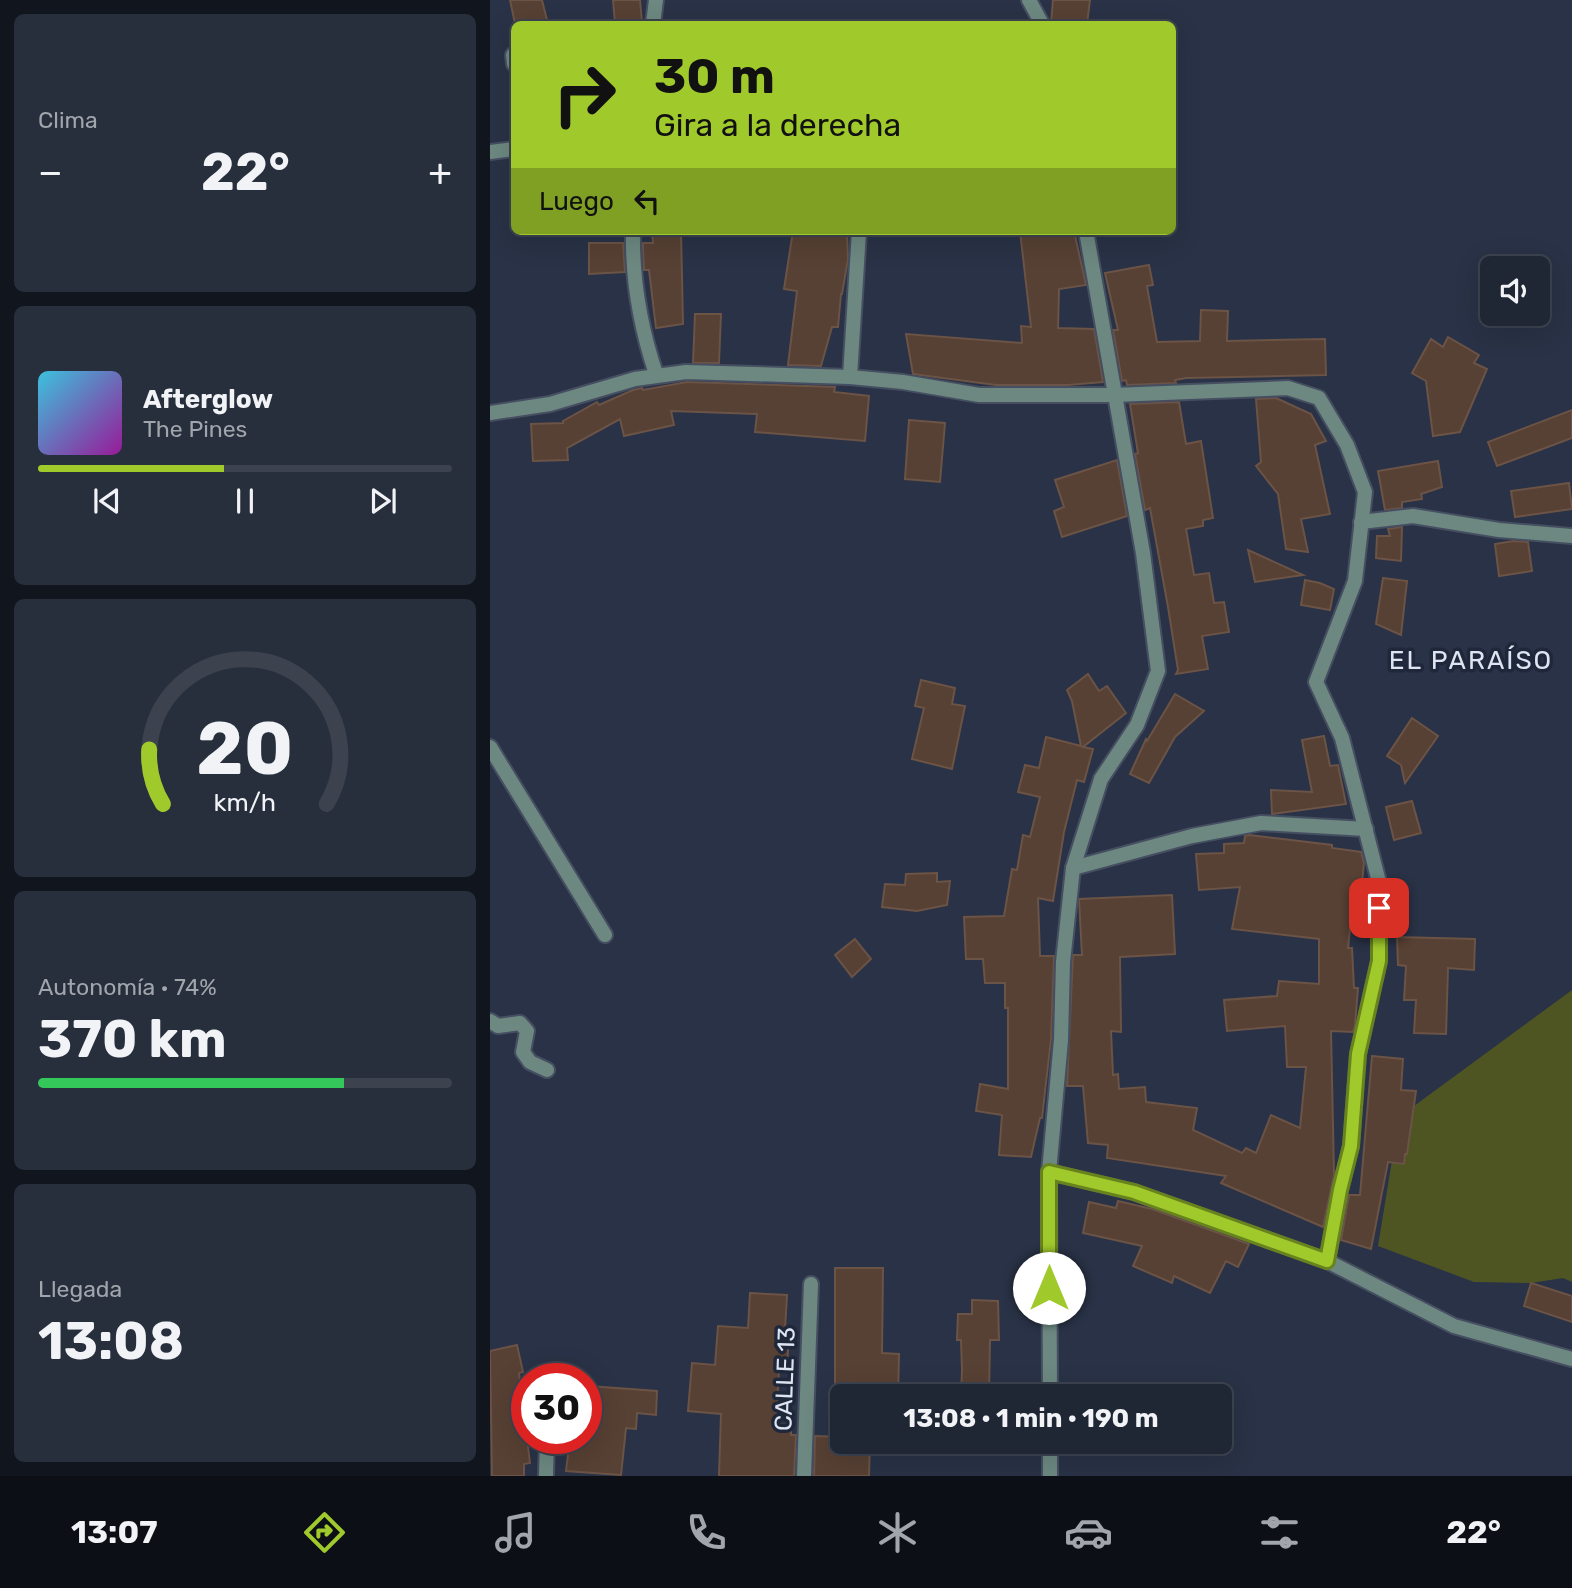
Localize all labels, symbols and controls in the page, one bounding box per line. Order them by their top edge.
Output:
text: 30 m [654,47,775,105]
icon: right [539,49,630,140]
text: Clima [38,106,98,134]
text: Gira a la derecha [654,106,901,144]
text: 22° [201,141,290,203]
text: − [38,149,63,195]
text: + [428,149,452,195]
icon: left [628,182,666,220]
text: Luego [539,186,614,217]
map controls [1480,256,1550,326]
button: sound [1480,256,1550,326]
text: Afterglow [143,384,273,415]
text: The Pines [143,415,247,443]
icon: previous [88,482,126,520]
icon: pause [226,482,264,520]
icon: next [364,482,402,520]
district label: EL PARAÍSO [1389,645,1553,676]
text: 20 [197,706,293,792]
text: km/h [214,788,276,817]
pin [1349,878,1409,938]
icon: arrive [1360,889,1398,927]
text: Autonomía · 74% [38,973,217,1001]
text: 370 km [38,1008,227,1070]
position arrow [1012,1251,1086,1325]
text: Llegada [38,1275,122,1303]
text: 13:08 [38,1310,184,1372]
street label: CALLE 13 [769,1327,801,1431]
speed limit sign: 30 [511,1363,602,1454]
text: 13:08 · 1 min · 190 m [903,1403,1159,1434]
icon: directions [300,1508,349,1557]
icon: music [491,1508,540,1557]
icon: phone [682,1508,731,1557]
icon: climate [873,1508,922,1557]
icon: car [1064,1508,1113,1557]
icon: filters [1255,1508,1304,1557]
text: 13:07 [71,1513,157,1551]
text: 22° [1446,1513,1501,1551]

